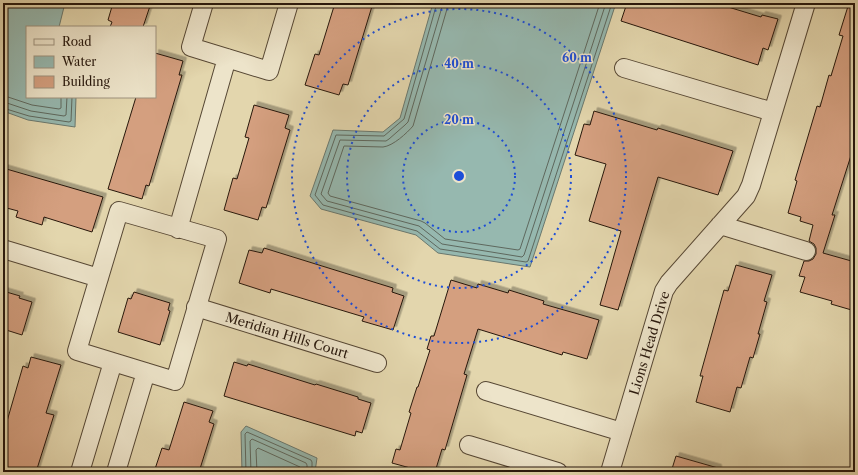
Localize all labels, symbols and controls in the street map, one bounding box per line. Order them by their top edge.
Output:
legend [26,26,156,98]
text: Road [62,34,92,49]
text: 60 m [562,50,592,65]
text: Water [61,54,96,69]
text: 40 m [444,56,474,71]
text: Building [62,74,110,89]
text: 20 m [444,112,474,127]
centre of rings [452,169,466,183]
street label: Lions Head Drive [626,289,672,397]
street label: Meridian Hills Court [224,309,351,361]

